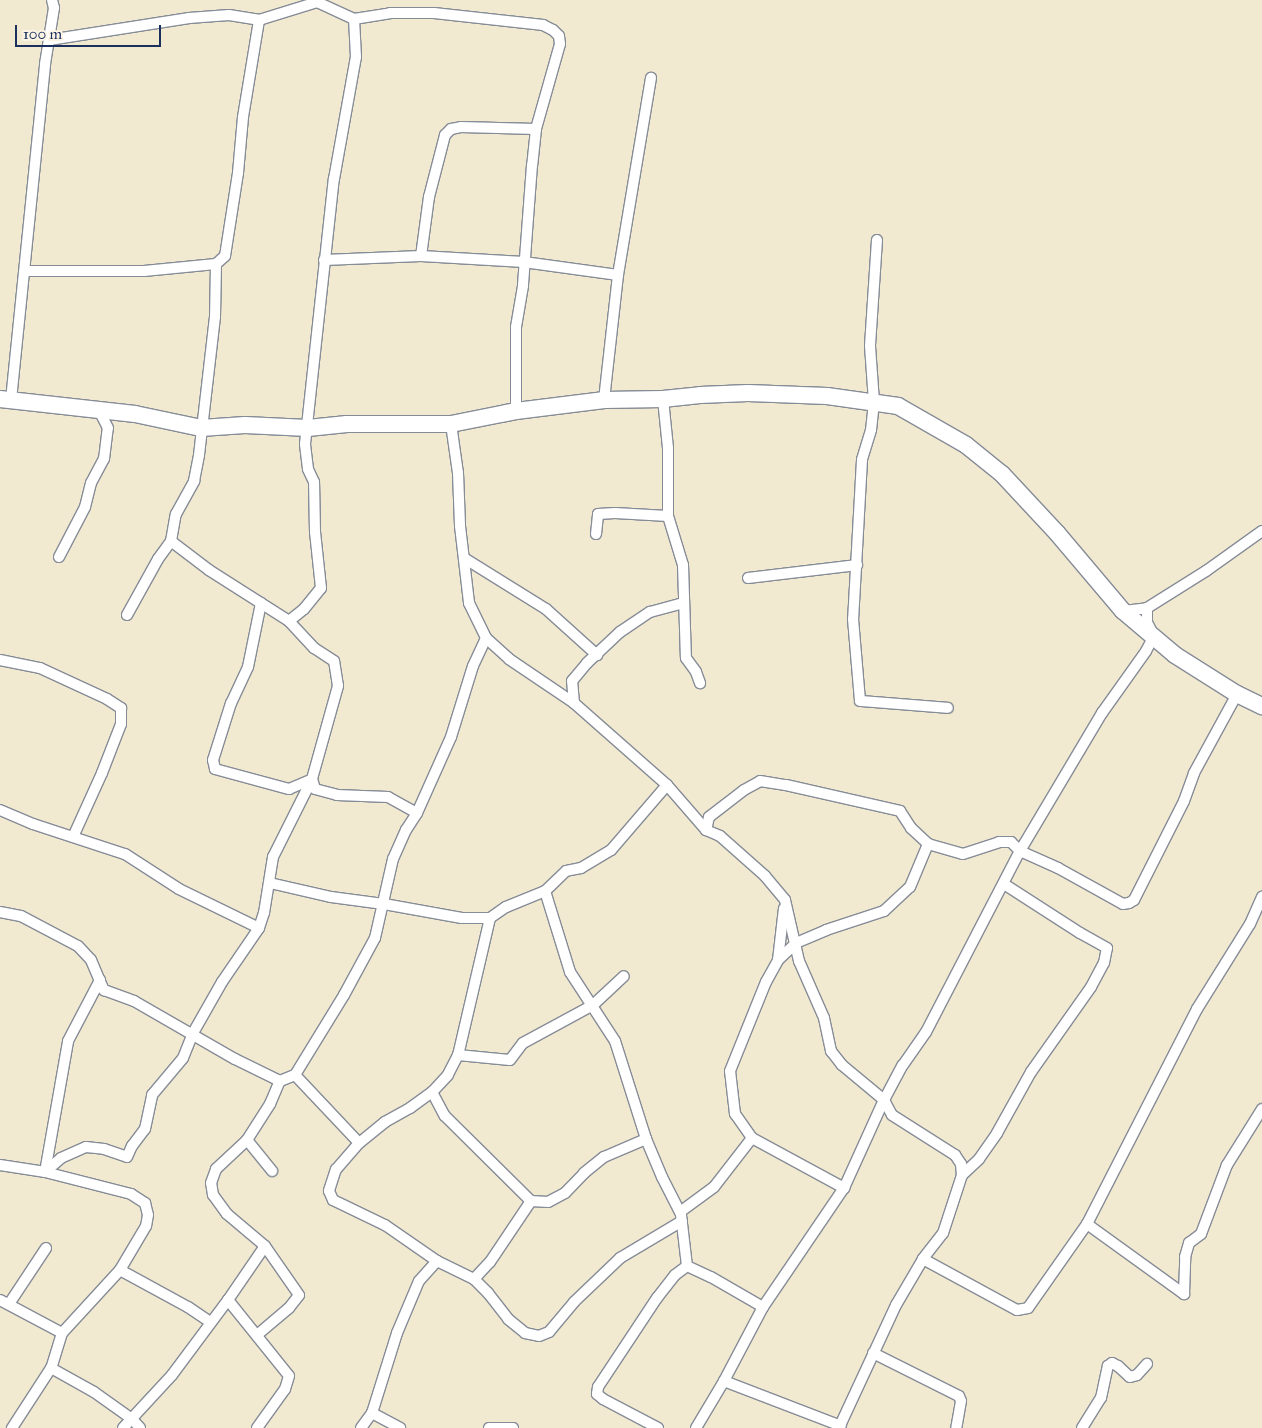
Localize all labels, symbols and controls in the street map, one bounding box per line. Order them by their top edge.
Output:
scale bar [18,15,164,47]
text: 100 m [23,25,62,43]

